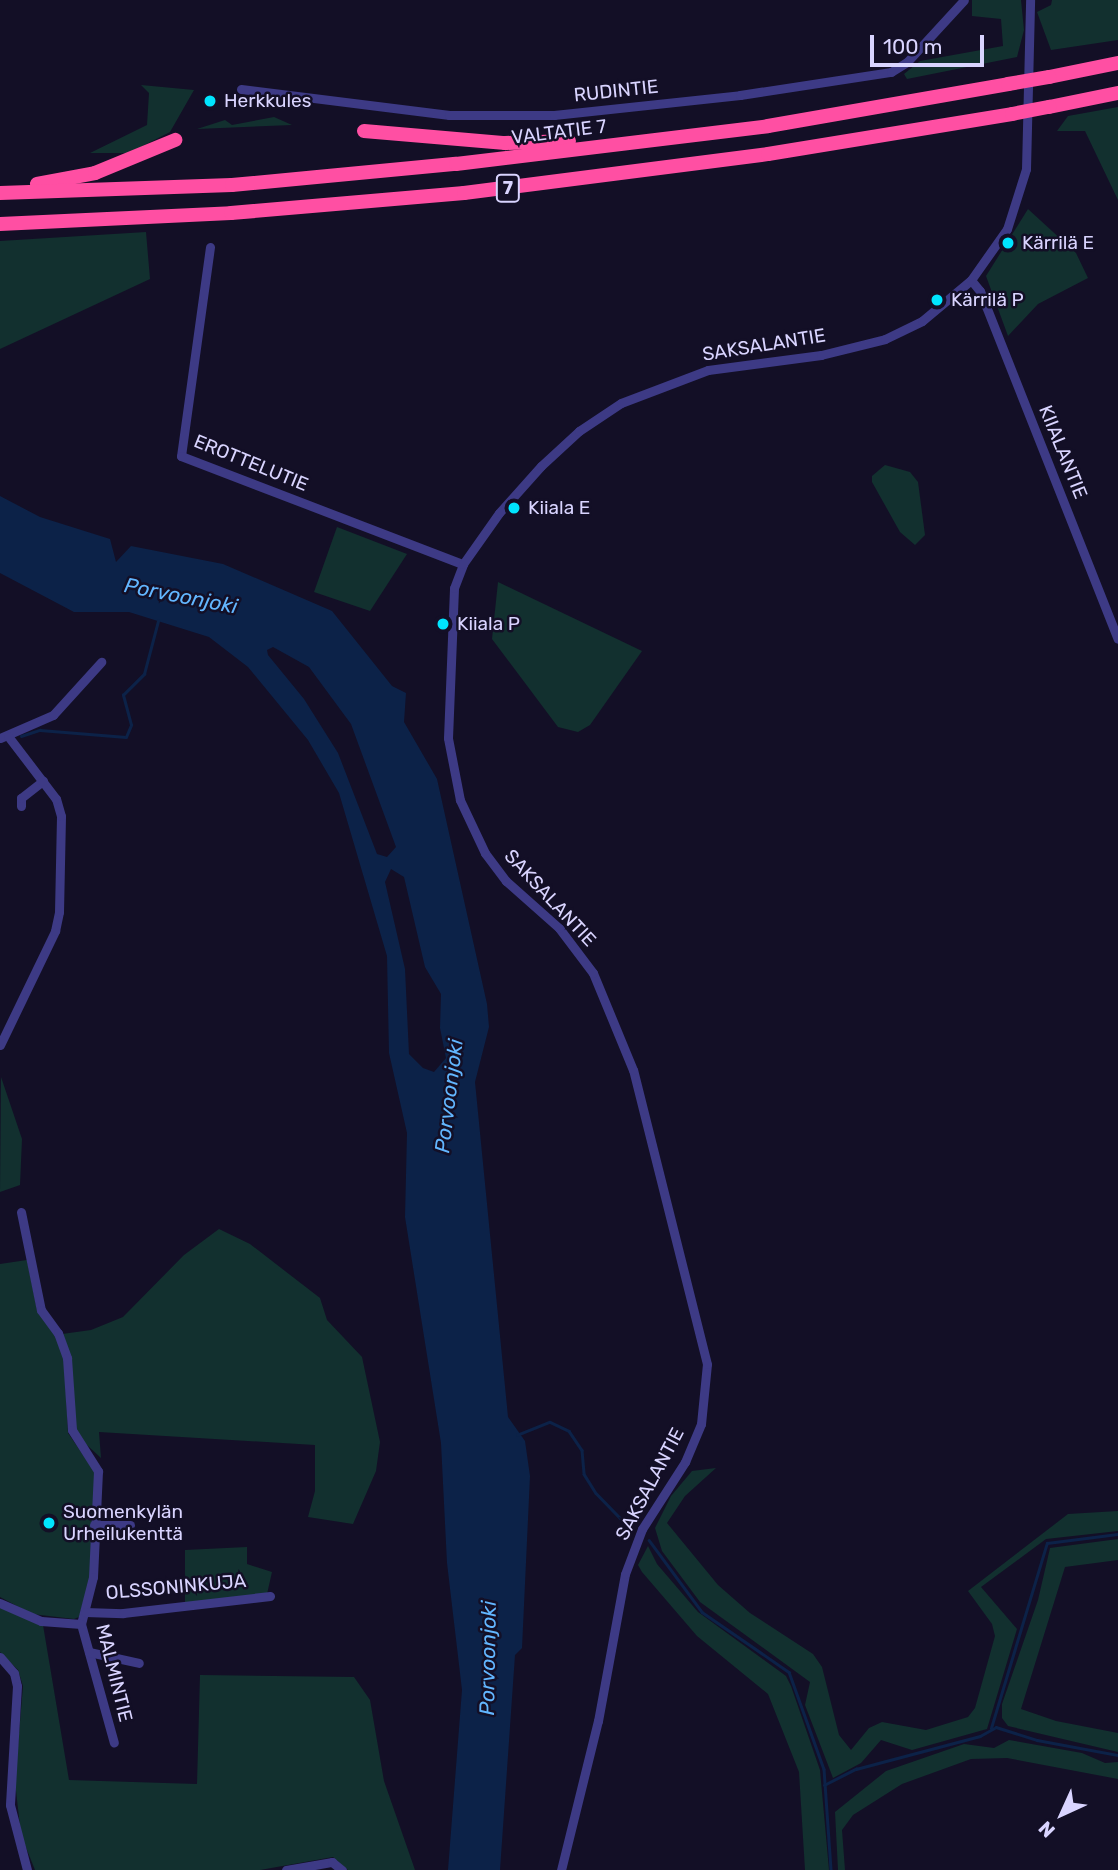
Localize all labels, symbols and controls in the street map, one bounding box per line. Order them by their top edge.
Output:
scale bar [873,21,987,65]
text: 100 m [883,34,942,59]
street label: RUDINTIE [573,75,659,107]
place label: Herkkules [224,90,311,112]
marker: Herkkules [202,93,218,109]
street label: VALTATIE 7 [510,115,608,149]
road number: 7 [496,174,520,202]
place label: Kärrilä E [1022,232,1094,254]
marker: Kärrilä E [1000,235,1016,251]
place label: Kärrilä P [951,289,1024,311]
marker: Kärrilä P [929,292,945,308]
street label: SAKSALANTIE [701,324,827,366]
street label: KIIALANTIE [1034,402,1092,502]
street label: EROTTELUTIE [190,430,312,496]
place label: Kiiala E [528,497,590,519]
marker: Kiiala E [506,500,522,516]
water label: Porvoonjoki [122,573,240,619]
place label: Kiiala P [457,613,520,635]
marker: Kiiala P [435,616,451,632]
street label: SAKSALANTIE [499,845,601,951]
water label: Porvoonjoki [429,1037,469,1155]
street label: SAKSALANTIE [611,1424,689,1544]
place label: Suomenkylän Urheilukenttä [63,1501,183,1545]
marker: Suomenkylän Urheilukenttä [41,1515,57,1531]
street label: OLSSONINKUJA [105,1570,247,1604]
water label: Porvoonjoki [474,1600,502,1716]
street label: MALMINTIE [91,1622,137,1724]
north arrow [1027,1779,1097,1849]
text: N [1034,1816,1060,1842]

